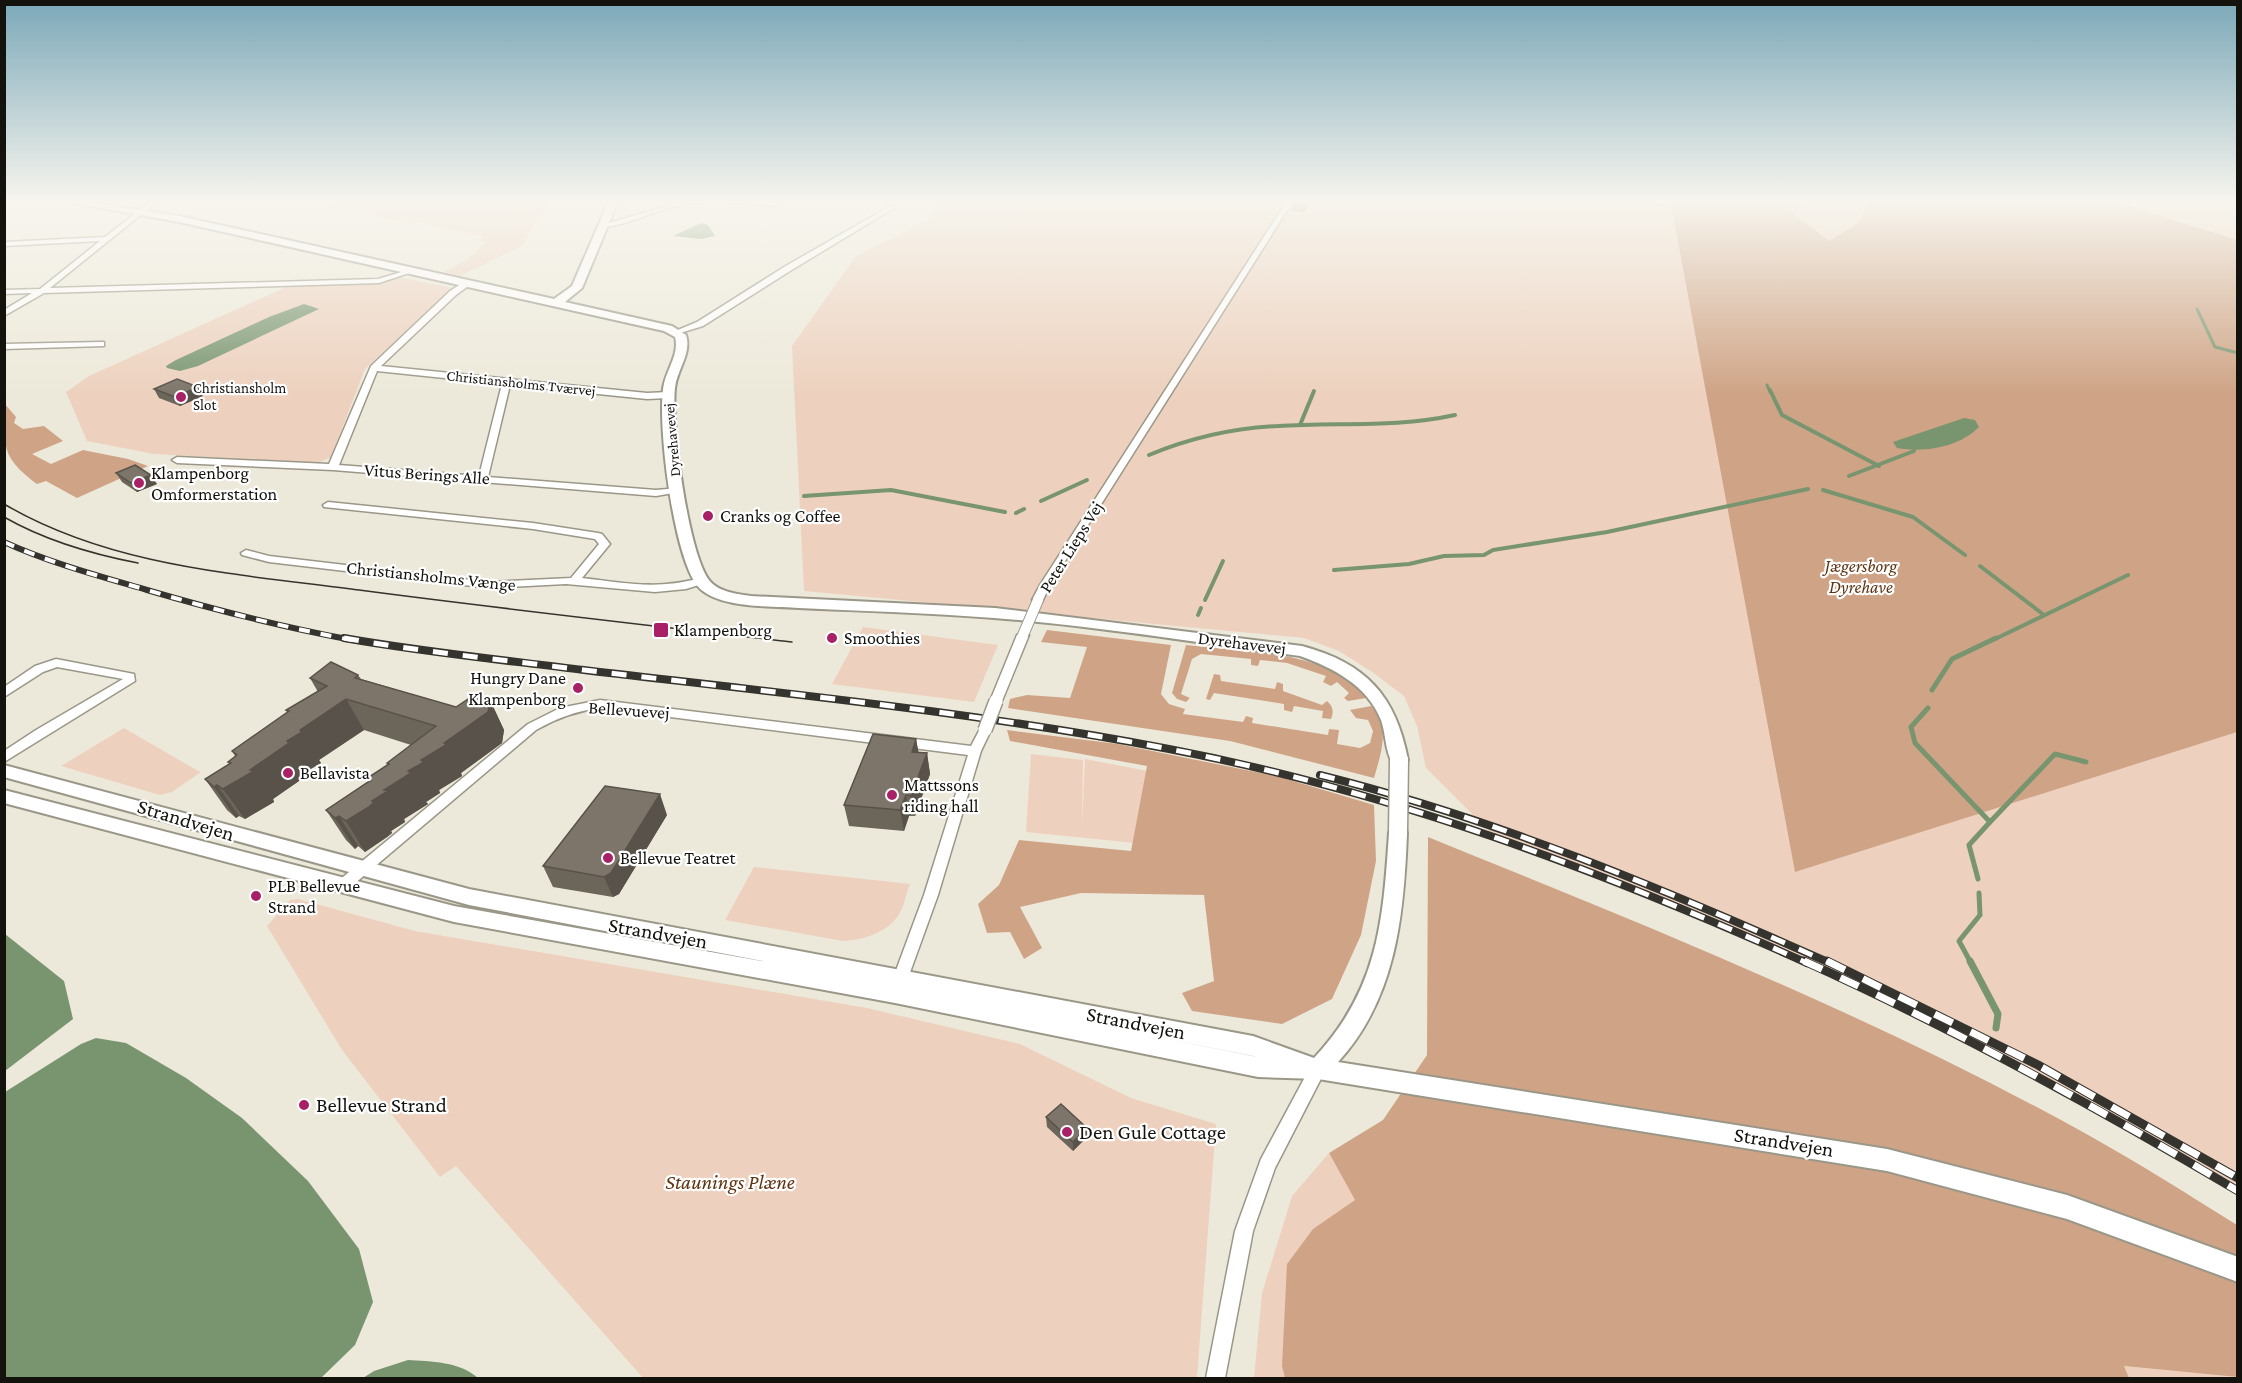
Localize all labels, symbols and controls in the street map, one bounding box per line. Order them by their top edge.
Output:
street label: Christiansholms Tværvej [446,367,596,400]
place label: Christiansholm Slot [193,380,286,413]
marker: Christiansholm Slot [174,390,188,404]
street label: Dyrehavevej [661,402,684,478]
street label: Vitus Berings Alle [364,460,491,488]
place label: Klampenborg Omformerstation [151,463,278,504]
marker: Klampenborg Omformerstation [132,476,146,490]
street label: Peter Lieps Vej [1035,498,1108,597]
place label: Cranks og Coffee [720,506,841,526]
marker: Cranks og Coffee [701,509,715,523]
park label: Jægersborg Dyrehave [1822,556,1898,597]
street label: Christiansholms Vænge [345,557,517,595]
place label: Klampenborg [674,620,772,640]
marker: Klampenborg [652,621,670,639]
place label: Smoothies [844,628,920,648]
street label: Dyrehavevej [1197,628,1287,659]
marker: Smoothies [825,631,839,645]
place label: Hungry Dane Klampenborg [468,668,566,709]
marker: Hungry Dane Klampenborg [571,681,585,695]
street label: Bellevuevej [588,697,670,724]
place label: Bellavista [300,763,370,783]
marker: Bellavista [281,766,295,780]
place label: Mattssons riding hall [904,775,979,816]
marker: Mattssons riding hall [885,788,899,802]
street label: Strandvejen [135,794,237,846]
place label: Bellevue Teatret [620,848,736,868]
marker: Bellevue Teatret [601,851,615,865]
place label: PLB Bellevue Strand [268,876,360,917]
marker: PLB Bellevue Strand [249,889,263,903]
street label: Strandvejen [607,912,709,954]
street label: Strandvejen [1084,1002,1188,1044]
place label: Bellevue Strand [316,1093,447,1117]
marker: Bellevue Strand [297,1098,311,1112]
place label: Den Gule Cottage [1079,1120,1226,1144]
street label: Strandvejen [1733,1122,1835,1162]
marker: Den Gule Cottage [1060,1125,1074,1139]
park label: Staunings Plæne [665,1170,795,1194]

